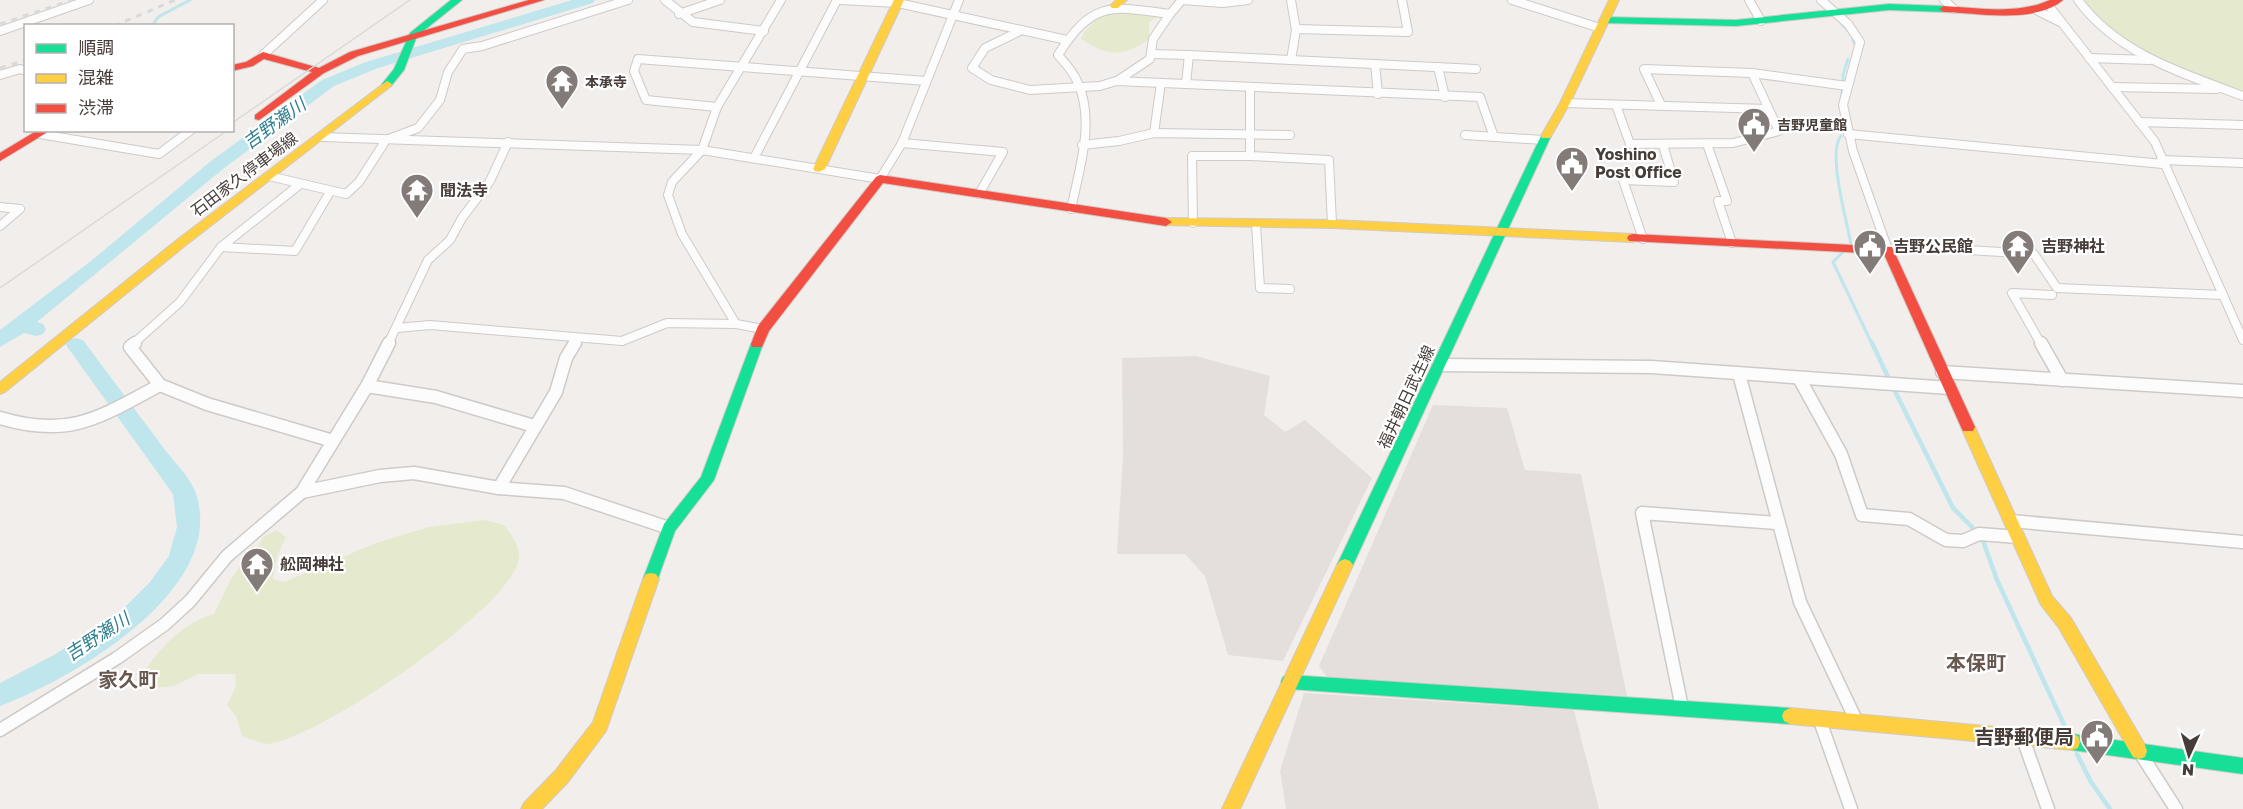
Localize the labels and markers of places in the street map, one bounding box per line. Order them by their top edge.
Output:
temple icon: 本承寺 [544,63,580,110]
place label: 本承寺 [585,73,627,90]
public building icon: 吉野児童館 [1736,106,1772,153]
place label: 吉野児童館 [1777,116,1847,133]
place label: Yoshino Post Office [1595,144,1682,182]
public building icon: Yoshino Post Office [1554,145,1590,192]
temple icon: 聞法寺 [399,172,435,219]
place label: 聞法寺 [440,180,488,200]
public building icon: 吉野公民館 [1852,228,1888,275]
temple icon: 吉野神社 [2000,228,2036,275]
place label: 吉野公民館 [1893,236,1973,256]
place label: 吉野神社 [2041,236,2105,256]
temple icon: 舩岡神社 [239,546,275,593]
place label: 舩岡神社 [280,554,344,574]
public building icon: 吉野郵便局 [2079,718,2115,765]
place label: 吉野郵便局 [1974,724,2074,748]

